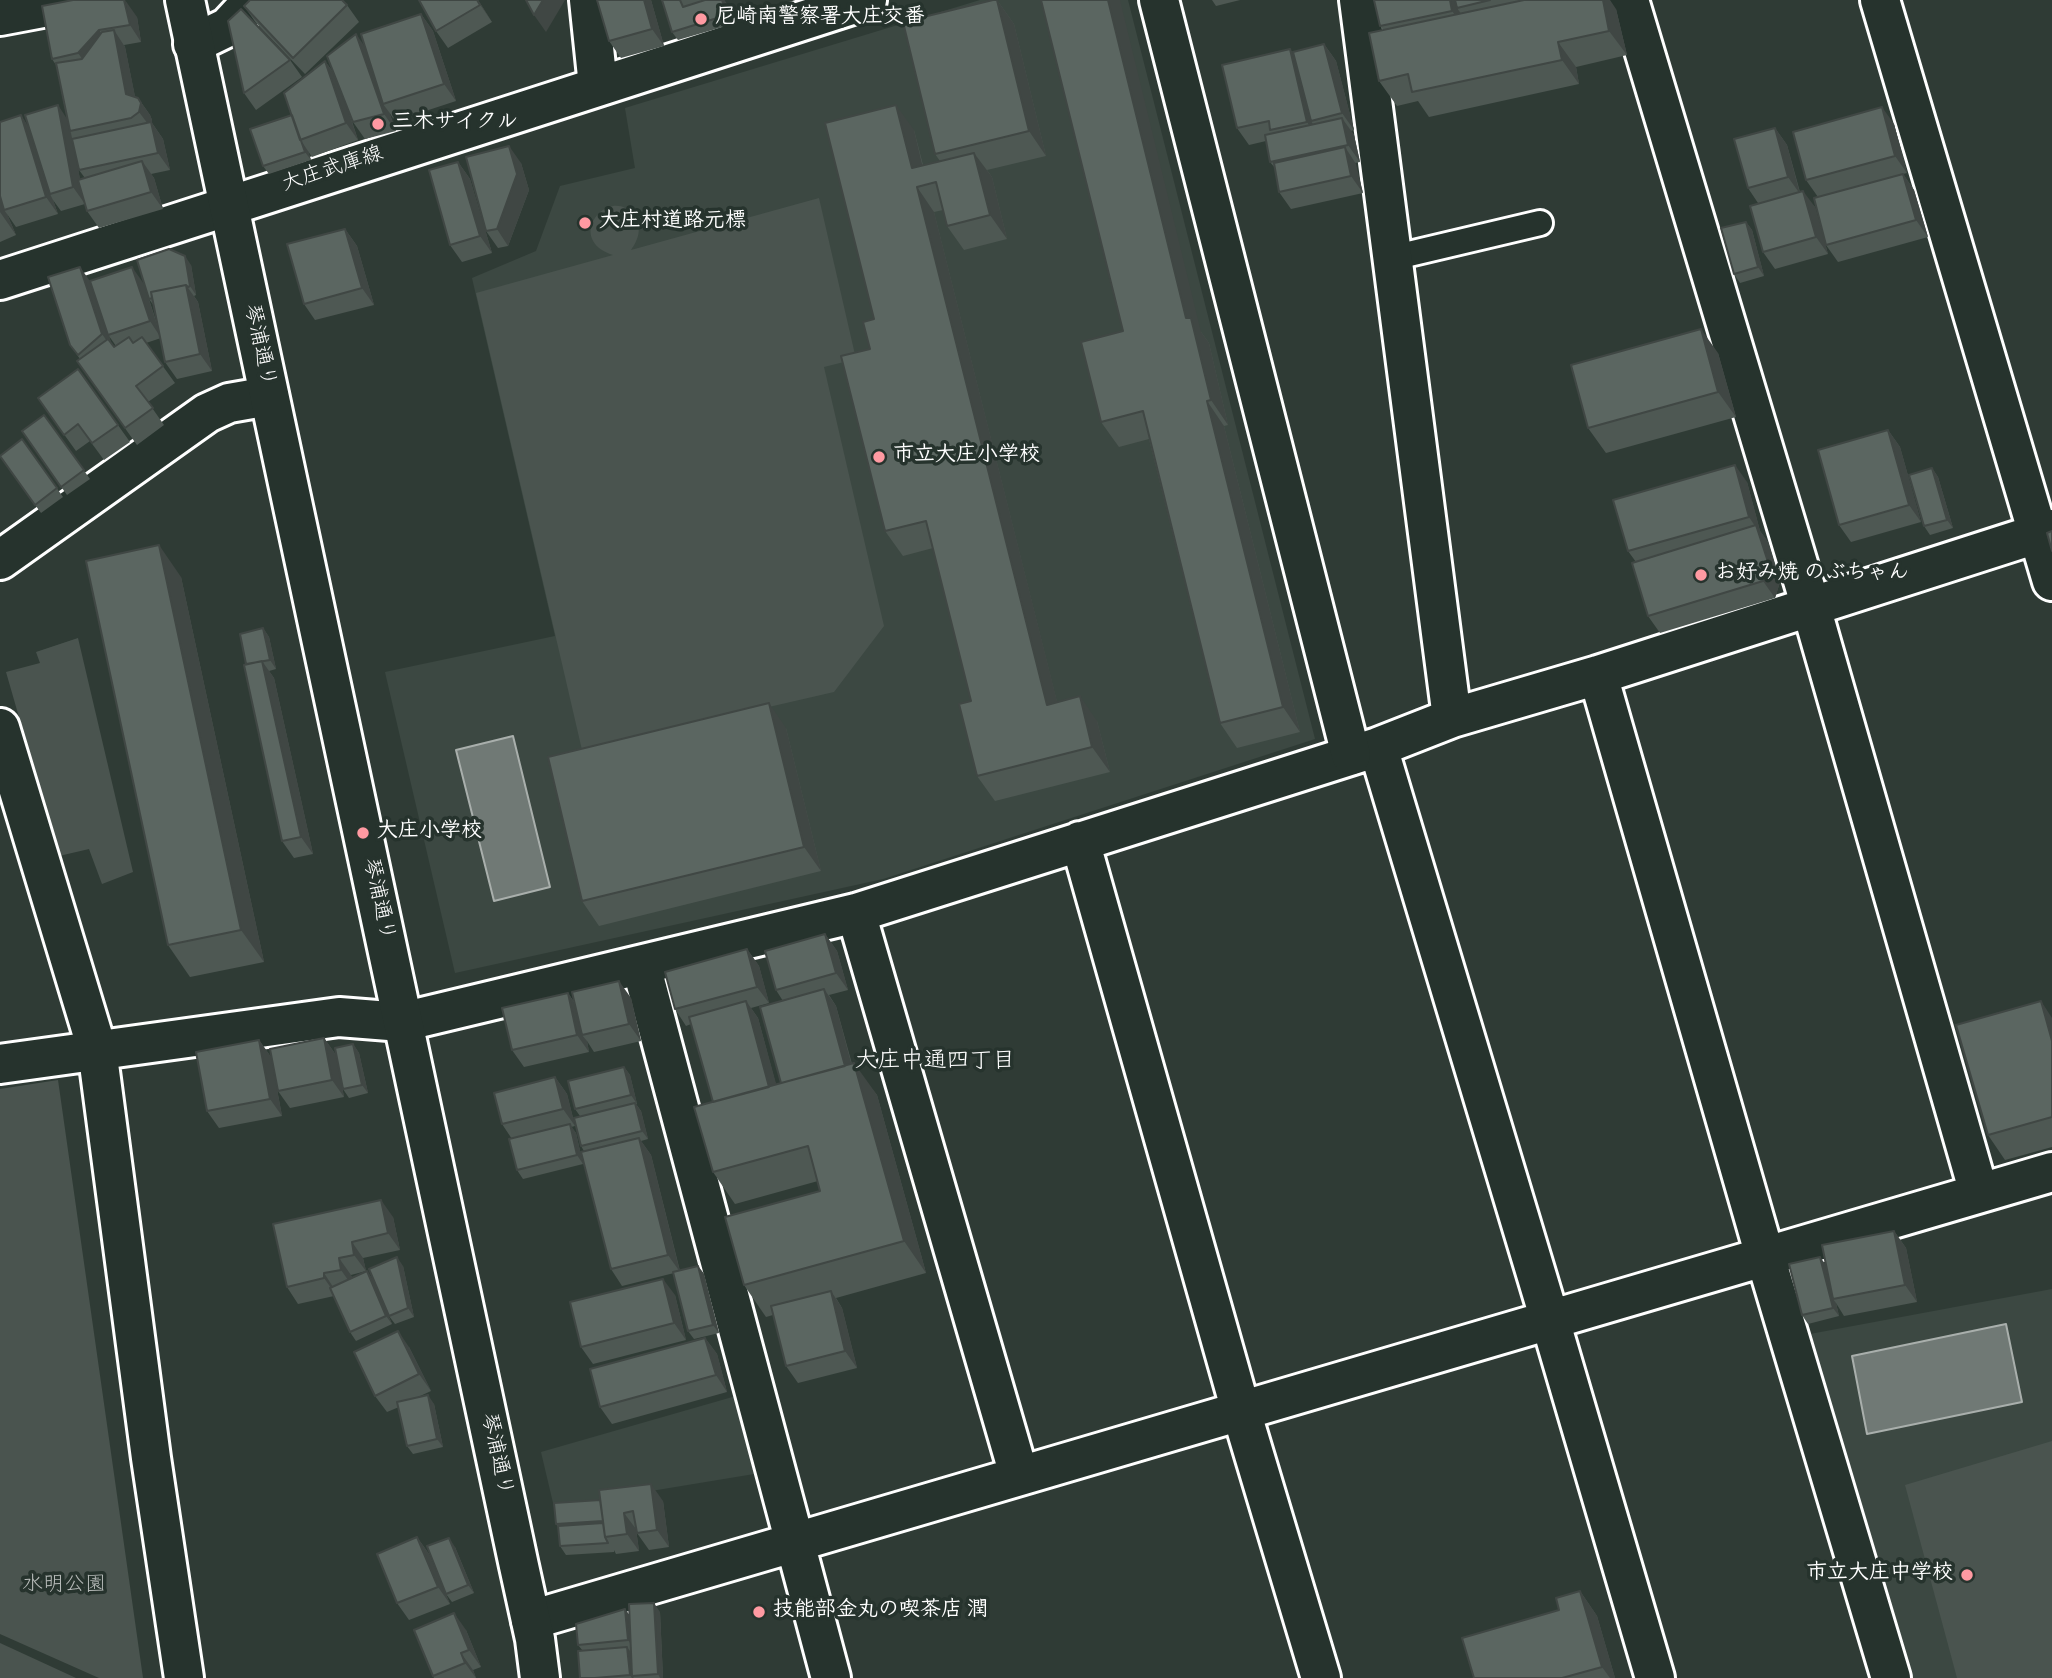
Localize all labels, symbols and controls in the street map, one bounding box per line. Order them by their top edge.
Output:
place label: 尼崎南警察署大庄交番 [715,6,925,32]
marker: 尼崎南警察署大庄交番 [693,11,709,27]
place label: 三木サイクル [392,111,518,137]
marker: 三木サイクル [370,116,386,132]
street label: 大庄武庫線 [279,143,387,199]
place label: 大庄村道路元標 [599,210,746,236]
marker: 大庄村道路元標 [577,215,593,231]
street label: 琴浦通り [237,302,279,390]
place label: 市立大庄小学校 [893,444,1040,470]
marker: 市立大庄小学校 [871,449,887,465]
place label: お好み焼 のぶちゃん [1715,562,1909,588]
marker: お好み焼 のぶちゃん [1693,567,1709,583]
place label: 大庄小学校 [377,820,482,846]
marker: 大庄小学校 [355,825,371,841]
street label: 琴浦通り [356,856,398,944]
district label: 大庄中通四丁目 [855,1049,1015,1077]
street label: 琴浦通り [474,1411,516,1499]
place label: 市立大庄中学校 [1806,1562,1953,1588]
marker: 市立大庄中学校 [1959,1567,1975,1583]
park label: 水明公園 [22,1574,106,1600]
place label: 技能部金丸の喫茶店 潤 [773,1599,988,1625]
marker: 技能部金丸の喫茶店 潤 [751,1604,767,1620]

